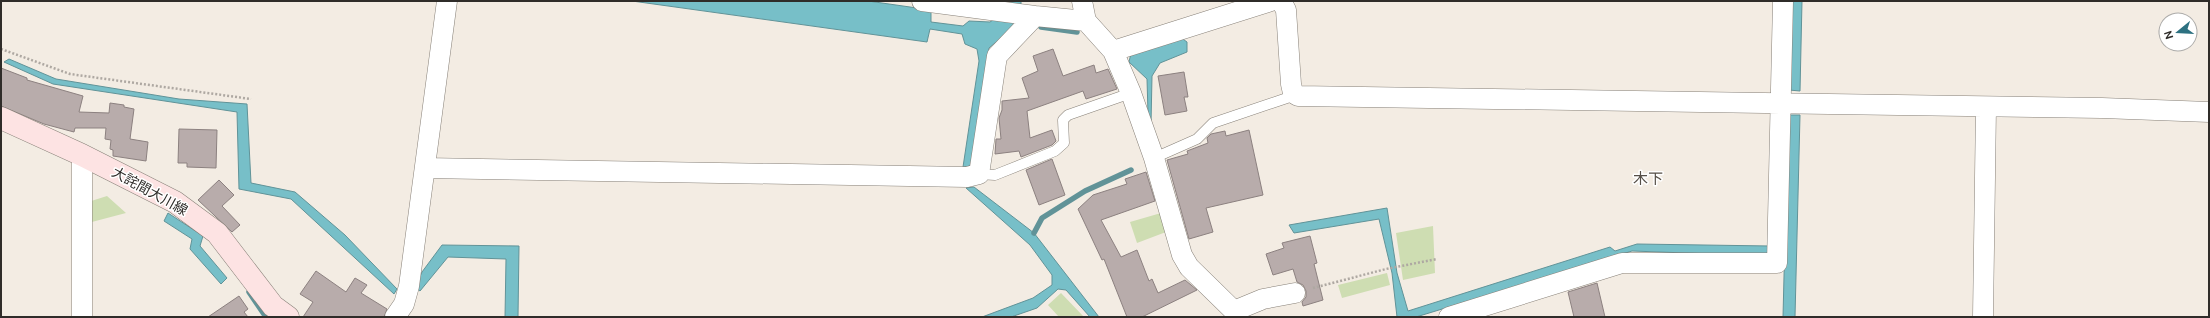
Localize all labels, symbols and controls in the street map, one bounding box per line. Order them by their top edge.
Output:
north arrow [2158,12,2198,52]
text: N [2162,29,2175,41]
street label: 大詫間大川線 [109,164,191,218]
district label: 木下 [1633,170,1663,187]

